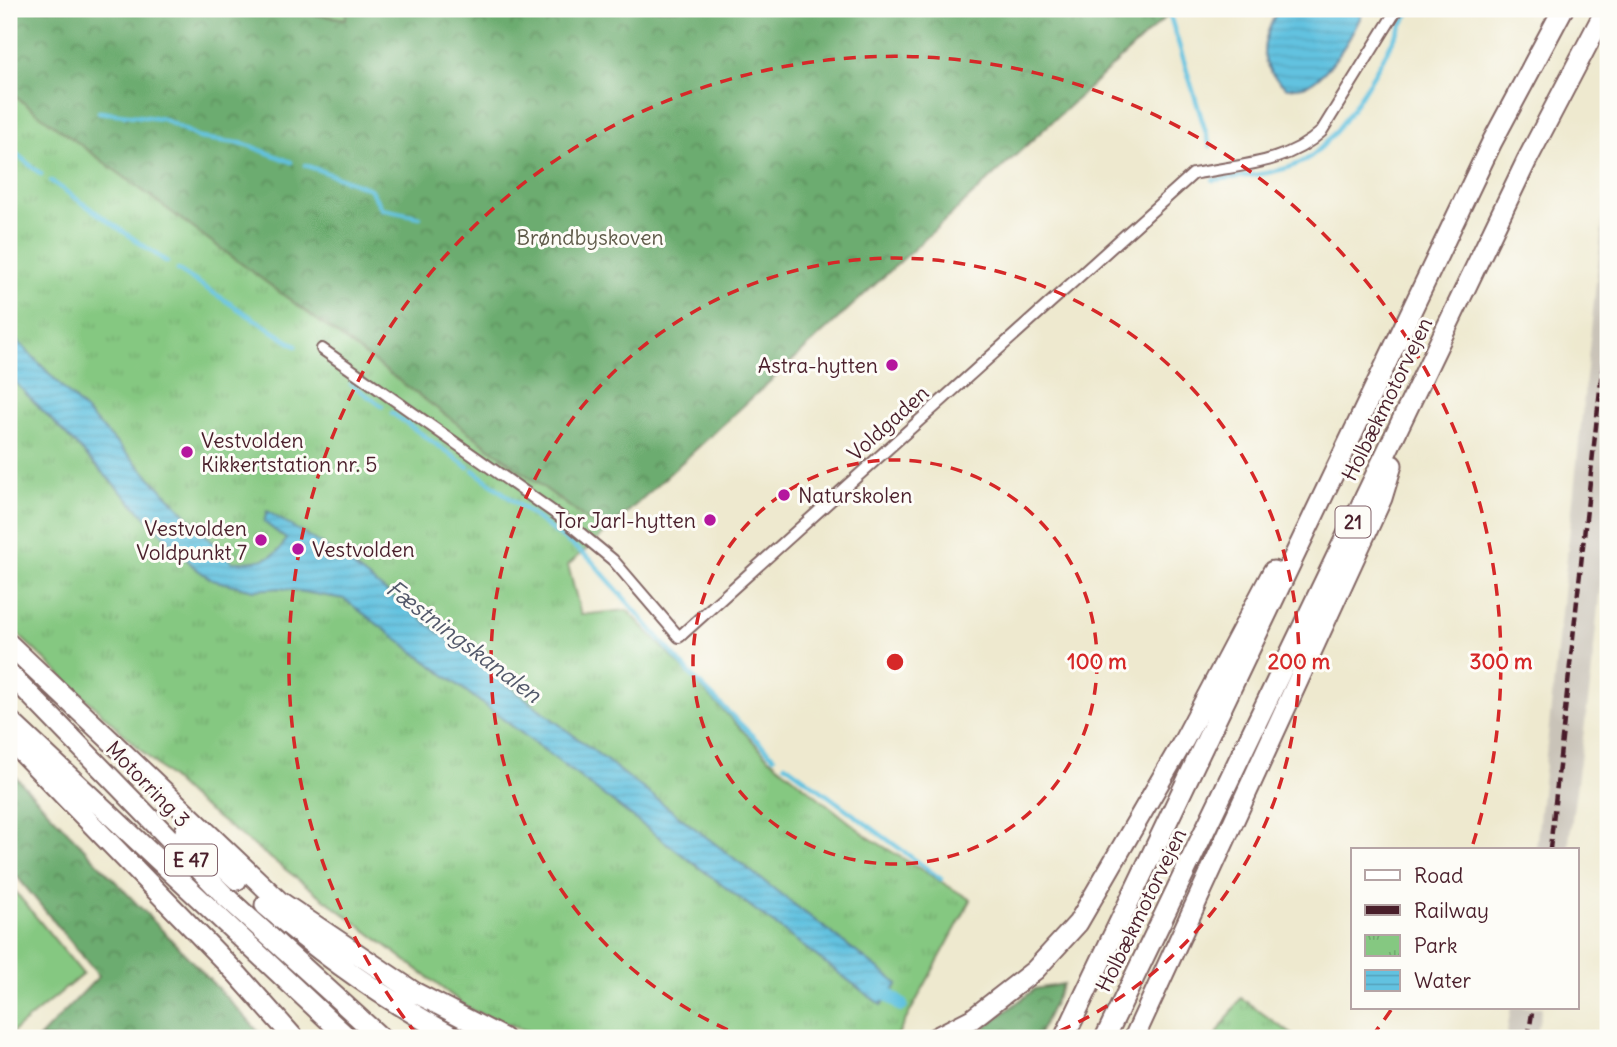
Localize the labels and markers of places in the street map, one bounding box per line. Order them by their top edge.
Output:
place label: Astra-hytten [758,352,878,379]
marker: Astra-hytten [884,357,900,373]
place label: Vestvolden Kikkertstation nr. 5 [201,427,377,478]
marker: Vestvolden Kikkertstation nr. 5 [179,444,195,460]
place label: Naturskolen [798,482,912,509]
marker: Naturskolen [776,487,792,503]
place label: Tor Jarl-hytten [555,507,696,534]
marker: Tor Jarl-hytten [702,512,718,528]
place label: Vestvolden Voldpunkt 7 [136,515,247,566]
marker: Vestvolden Voldpunkt 7 [253,532,269,548]
place label: Vestvolden [312,536,415,563]
marker: Vestvolden [290,541,306,557]
centre of rings [883,650,907,674]

